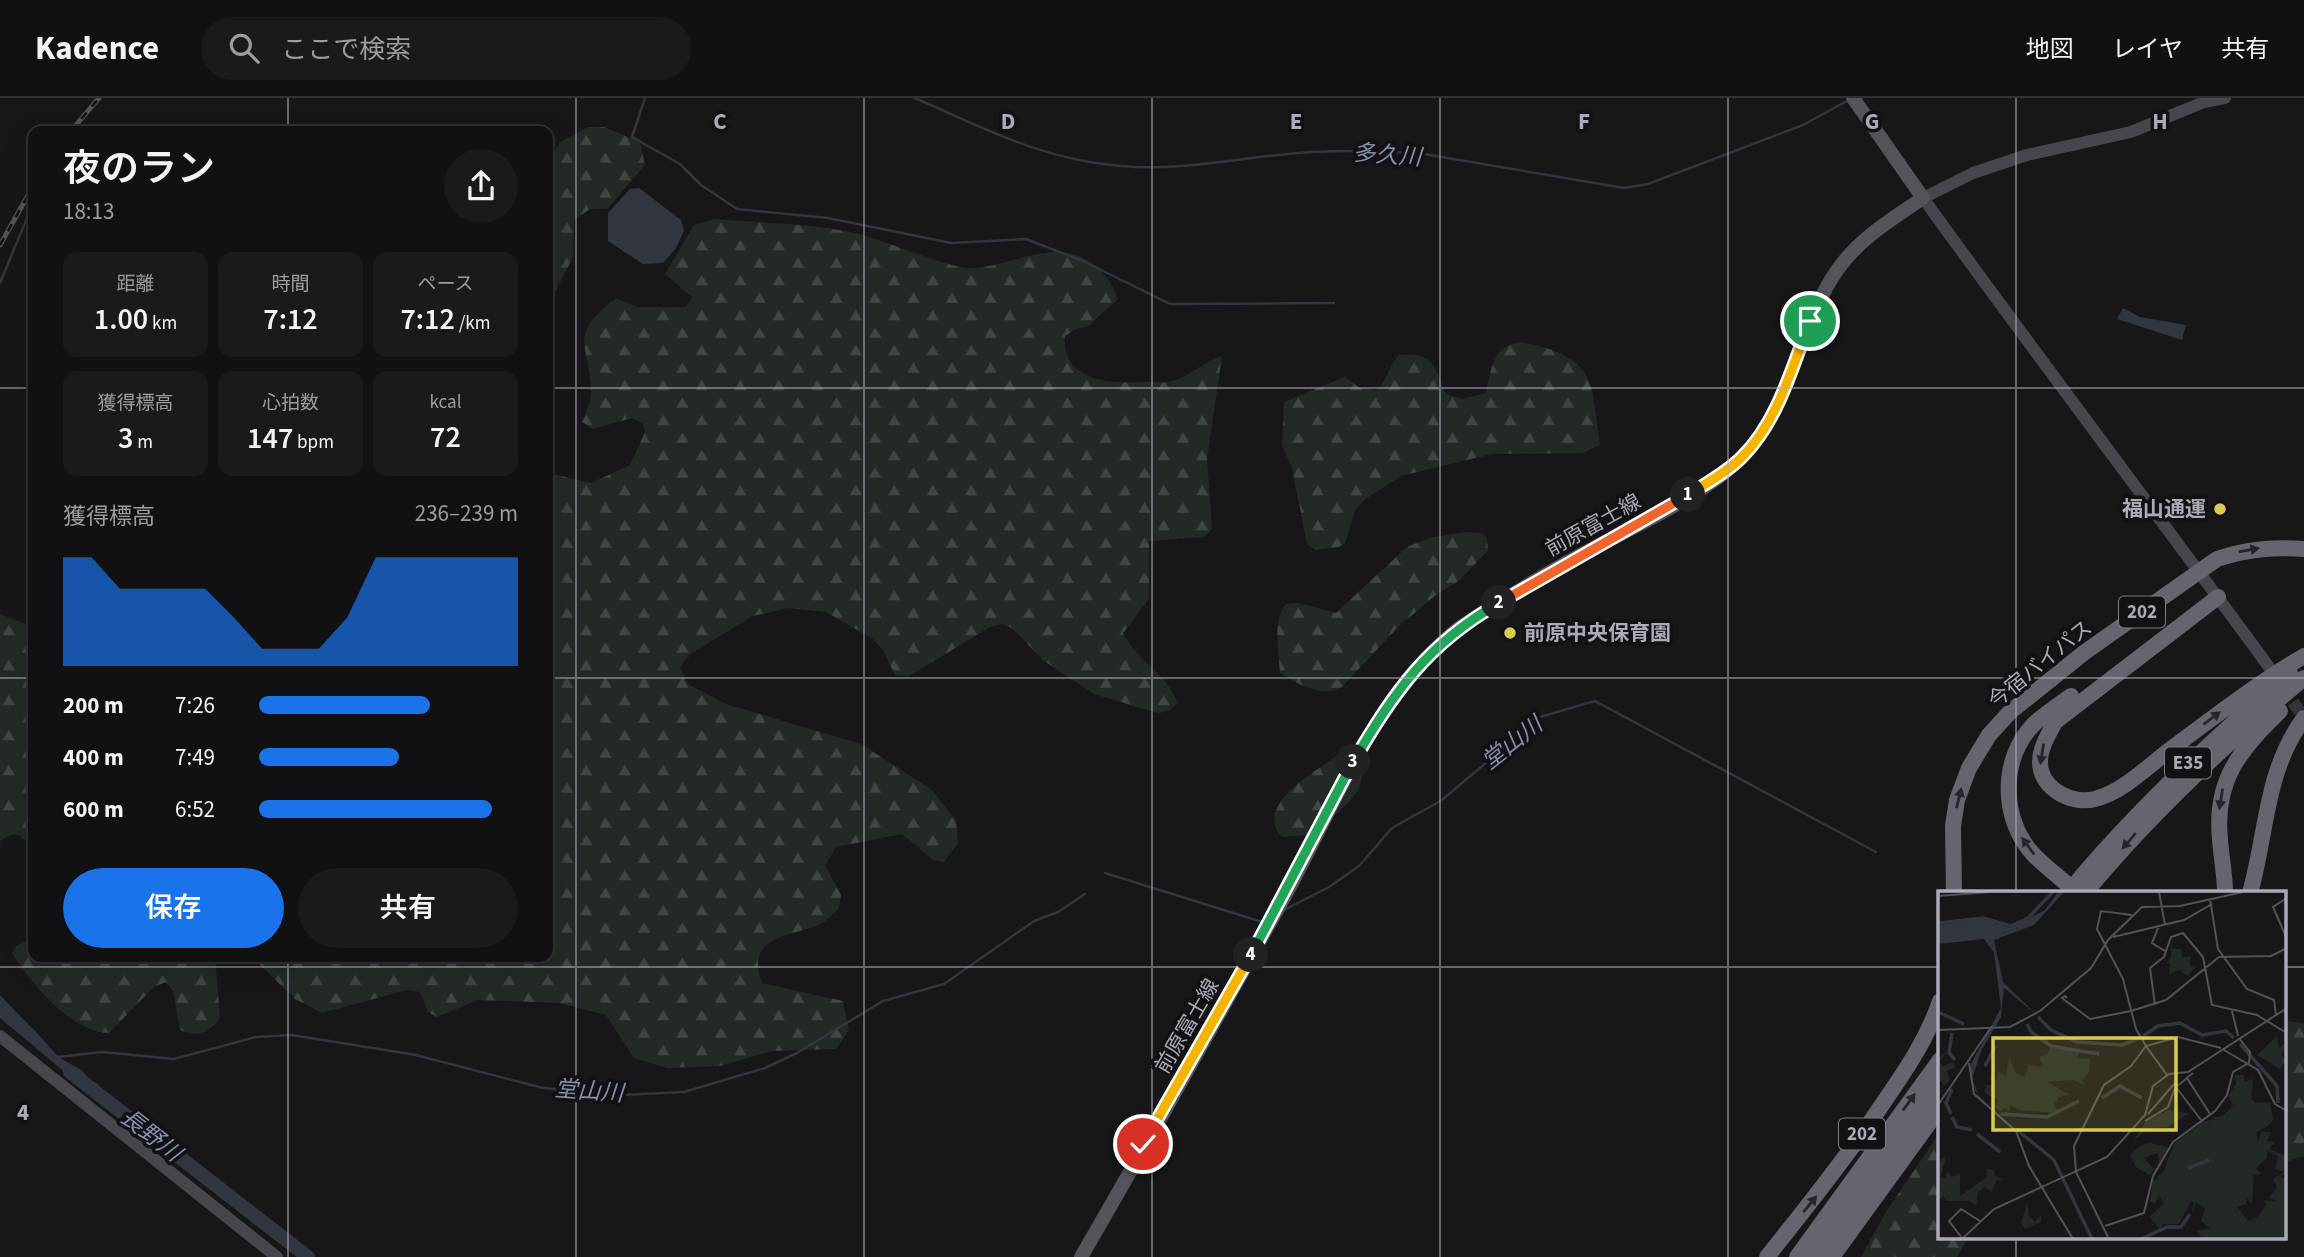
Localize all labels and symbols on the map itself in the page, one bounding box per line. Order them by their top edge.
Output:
text: C [713,105,727,138]
text: D [1001,105,1015,138]
text: E [1290,105,1302,138]
text: F [1578,105,1590,138]
text: G [1865,105,1879,138]
text: H [2152,105,2168,138]
water label: 多久川 [1351,136,1426,174]
pin [1780,291,1840,351]
pin: 1 [1670,478,1706,512]
street label: 前原富士線 [1540,486,1646,564]
place label: 福山通運 [2122,494,2206,524]
marker: 福山通運 [2212,501,2228,517]
one-way arrow [2238,544,2260,555]
pin: 2 [1482,586,1516,620]
road number: 202 [2119,597,2165,628]
street label: 今宿バイパス [1982,613,2098,715]
place label: 前原中央保育園 [1524,618,1671,648]
marker: 前原中央保育園 [1502,625,1518,641]
water label: 堂山川 [1475,707,1552,777]
one-way arrow [2203,711,2221,725]
one-way arrow [2036,743,2047,765]
pin: 3 [1336,744,1370,780]
road number: E35 [2165,748,2211,778]
one-way arrow [1954,787,1965,809]
one-way arrow [2215,788,2226,810]
one-way arrow [2122,833,2137,850]
one-way arrow [2021,837,2035,856]
inset map [1938,891,2286,1240]
pin: 4 [1234,938,1268,972]
street label: 前原富士線 [1148,973,1226,1079]
water label: 堂山川 [553,1072,628,1110]
one-way arrow [1902,1093,1916,1111]
text: 4 [17,1096,29,1129]
water label: 長野川 [114,1101,191,1171]
pin [1113,1114,1173,1174]
road number: 202 [1839,1118,1885,1150]
one-way arrow [1803,1196,1818,1214]

